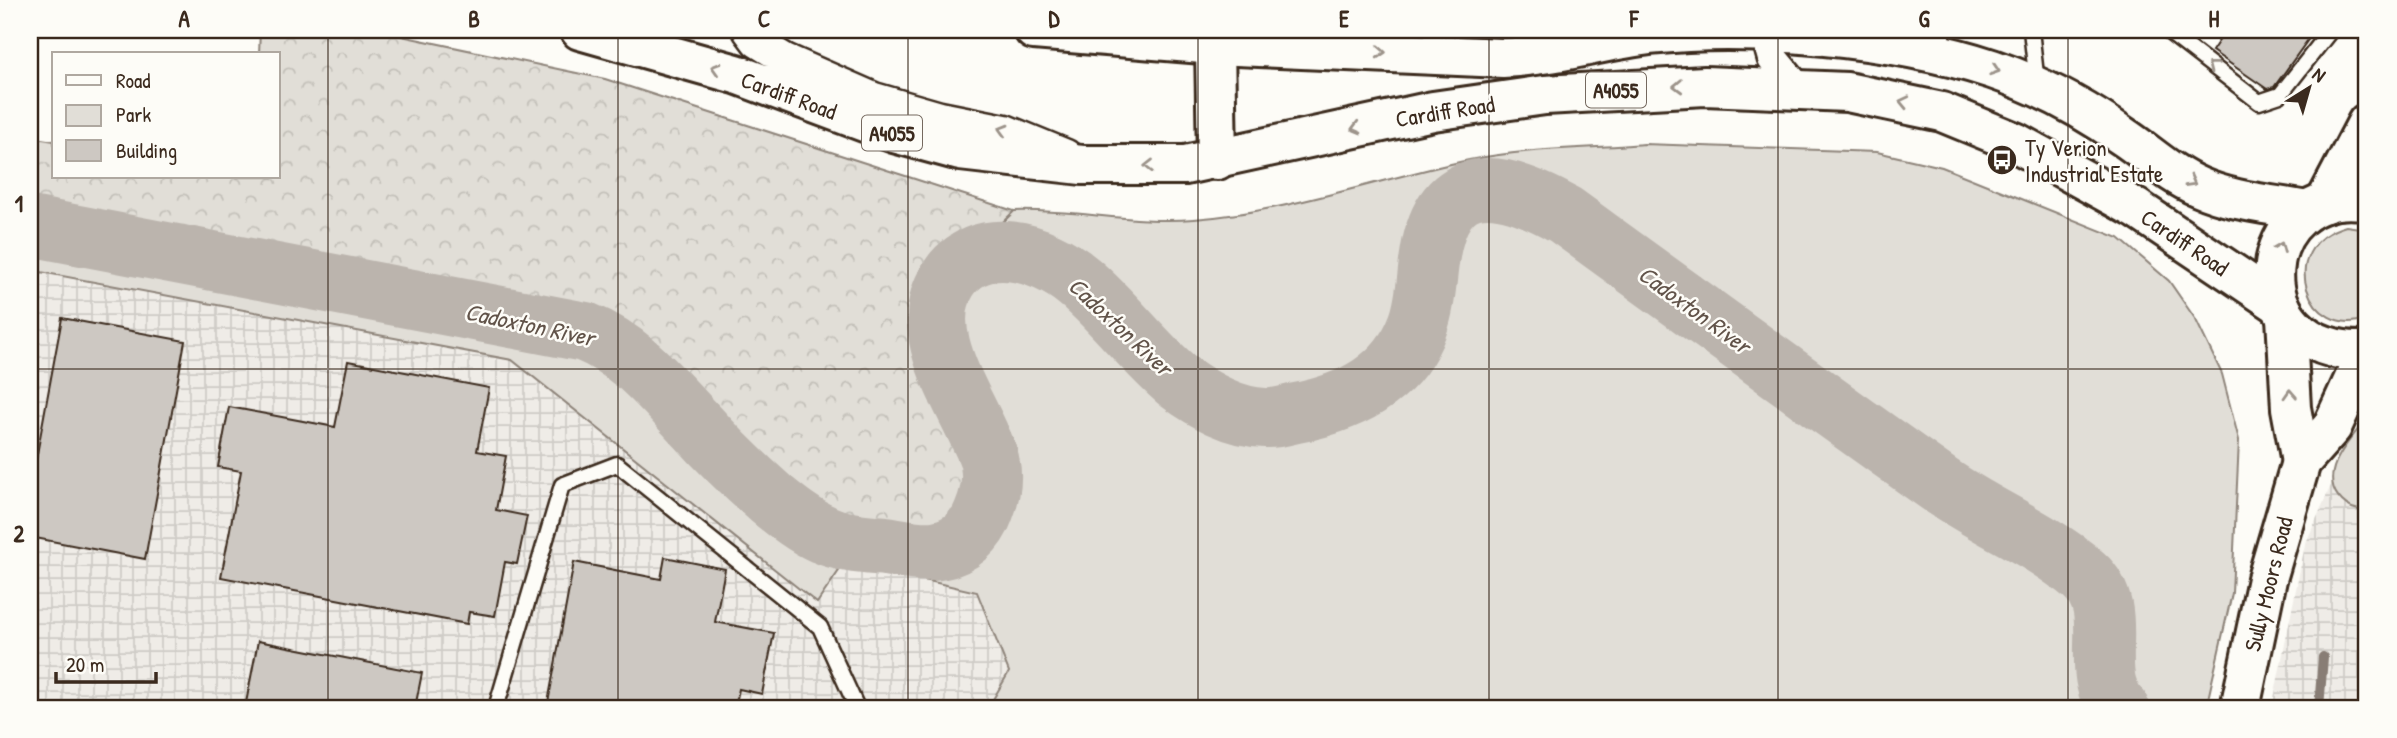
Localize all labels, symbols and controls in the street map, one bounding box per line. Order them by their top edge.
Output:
text: A [178,3,190,34]
text: B [468,3,480,34]
text: C [758,3,770,34]
text: D [1049,3,1061,34]
text: E [1339,3,1350,34]
text: F [1629,3,1640,34]
text: G [1918,3,1930,34]
text: H [2209,3,2220,34]
one-way arrow [1376,45,1387,60]
legend [52,52,280,178]
north arrow [2274,52,2344,122]
one-way arrow [2207,61,2220,74]
text: N [2307,61,2331,88]
one-way arrow [710,62,722,77]
one-way arrow [1988,62,2000,76]
street label: Cardiff Road [737,63,841,127]
text: Road [116,66,150,95]
road number: A4055 [1586,72,1646,108]
one-way arrow [1672,79,1683,94]
street label: Cardiff Road [1393,88,1497,134]
one-way arrow [1899,96,1911,111]
text: Park [116,100,151,129]
road number: A4055 [862,116,922,150]
one-way arrow [1350,120,1362,134]
one-way arrow [997,124,1009,139]
place label: Ty Verion Industrial Estate [2025,132,2163,189]
text: Building [116,136,177,165]
bus stop icon: Ty Verion Industrial Estate [1985,143,2019,177]
one-way arrow [1143,158,1154,174]
one-way arrow [2184,174,2196,188]
text: 1 [15,188,23,219]
street label: Cardiff Road [2135,201,2235,283]
one-way arrow [2272,241,2286,253]
water label: Cadoxton River [1632,257,1760,362]
water label: Cadoxton River [1062,270,1182,384]
water label: Cadoxton River [462,295,600,354]
one-way arrow [2283,389,2298,400]
street label: Sully Moors Road [2236,513,2300,655]
text: 2 [14,518,25,549]
scale bar [56,640,156,684]
text: 20 m [66,650,104,679]

